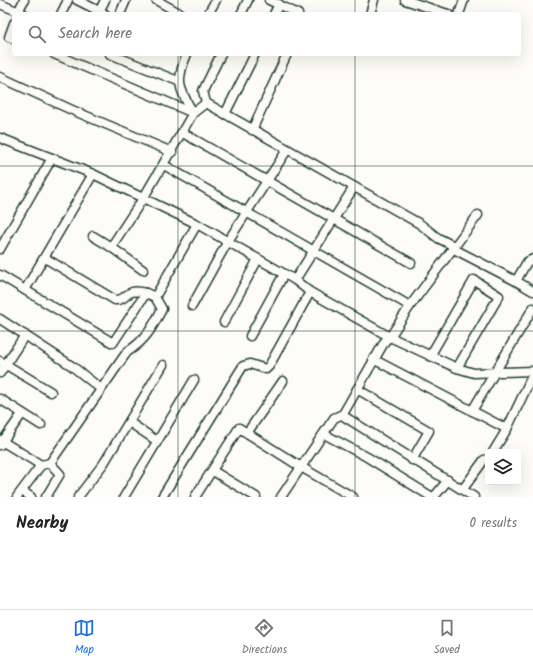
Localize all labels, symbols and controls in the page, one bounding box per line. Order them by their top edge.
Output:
search box [12,12,521,56]
text: Search here [58,22,132,46]
icon: search [26,23,48,45]
map controls [485,449,521,485]
button: layers [485,449,521,485]
text: Nearby [16,510,68,537]
text: 0 results [470,513,517,534]
tab: Map [73,617,95,659]
tab: Directions [242,617,287,659]
tab: Saved [434,617,460,659]

